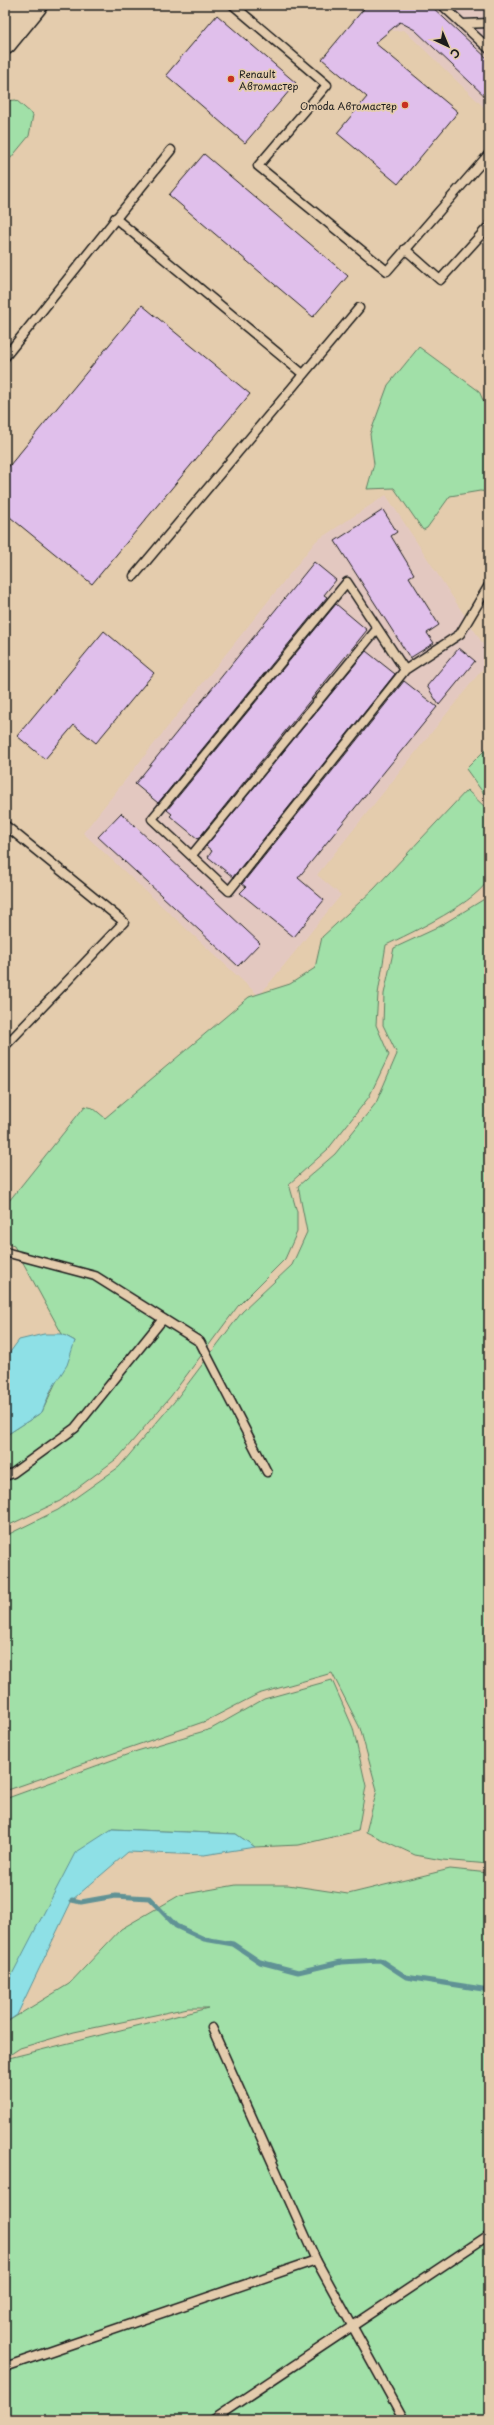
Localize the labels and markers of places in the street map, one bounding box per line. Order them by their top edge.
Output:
place label: Renault Автомастер [239,66,299,93]
marker: Renault Автомастер [226,74,236,84]
place label: Omoda Автомастер [300,98,397,113]
marker: Omoda Автомастер [400,100,410,110]

